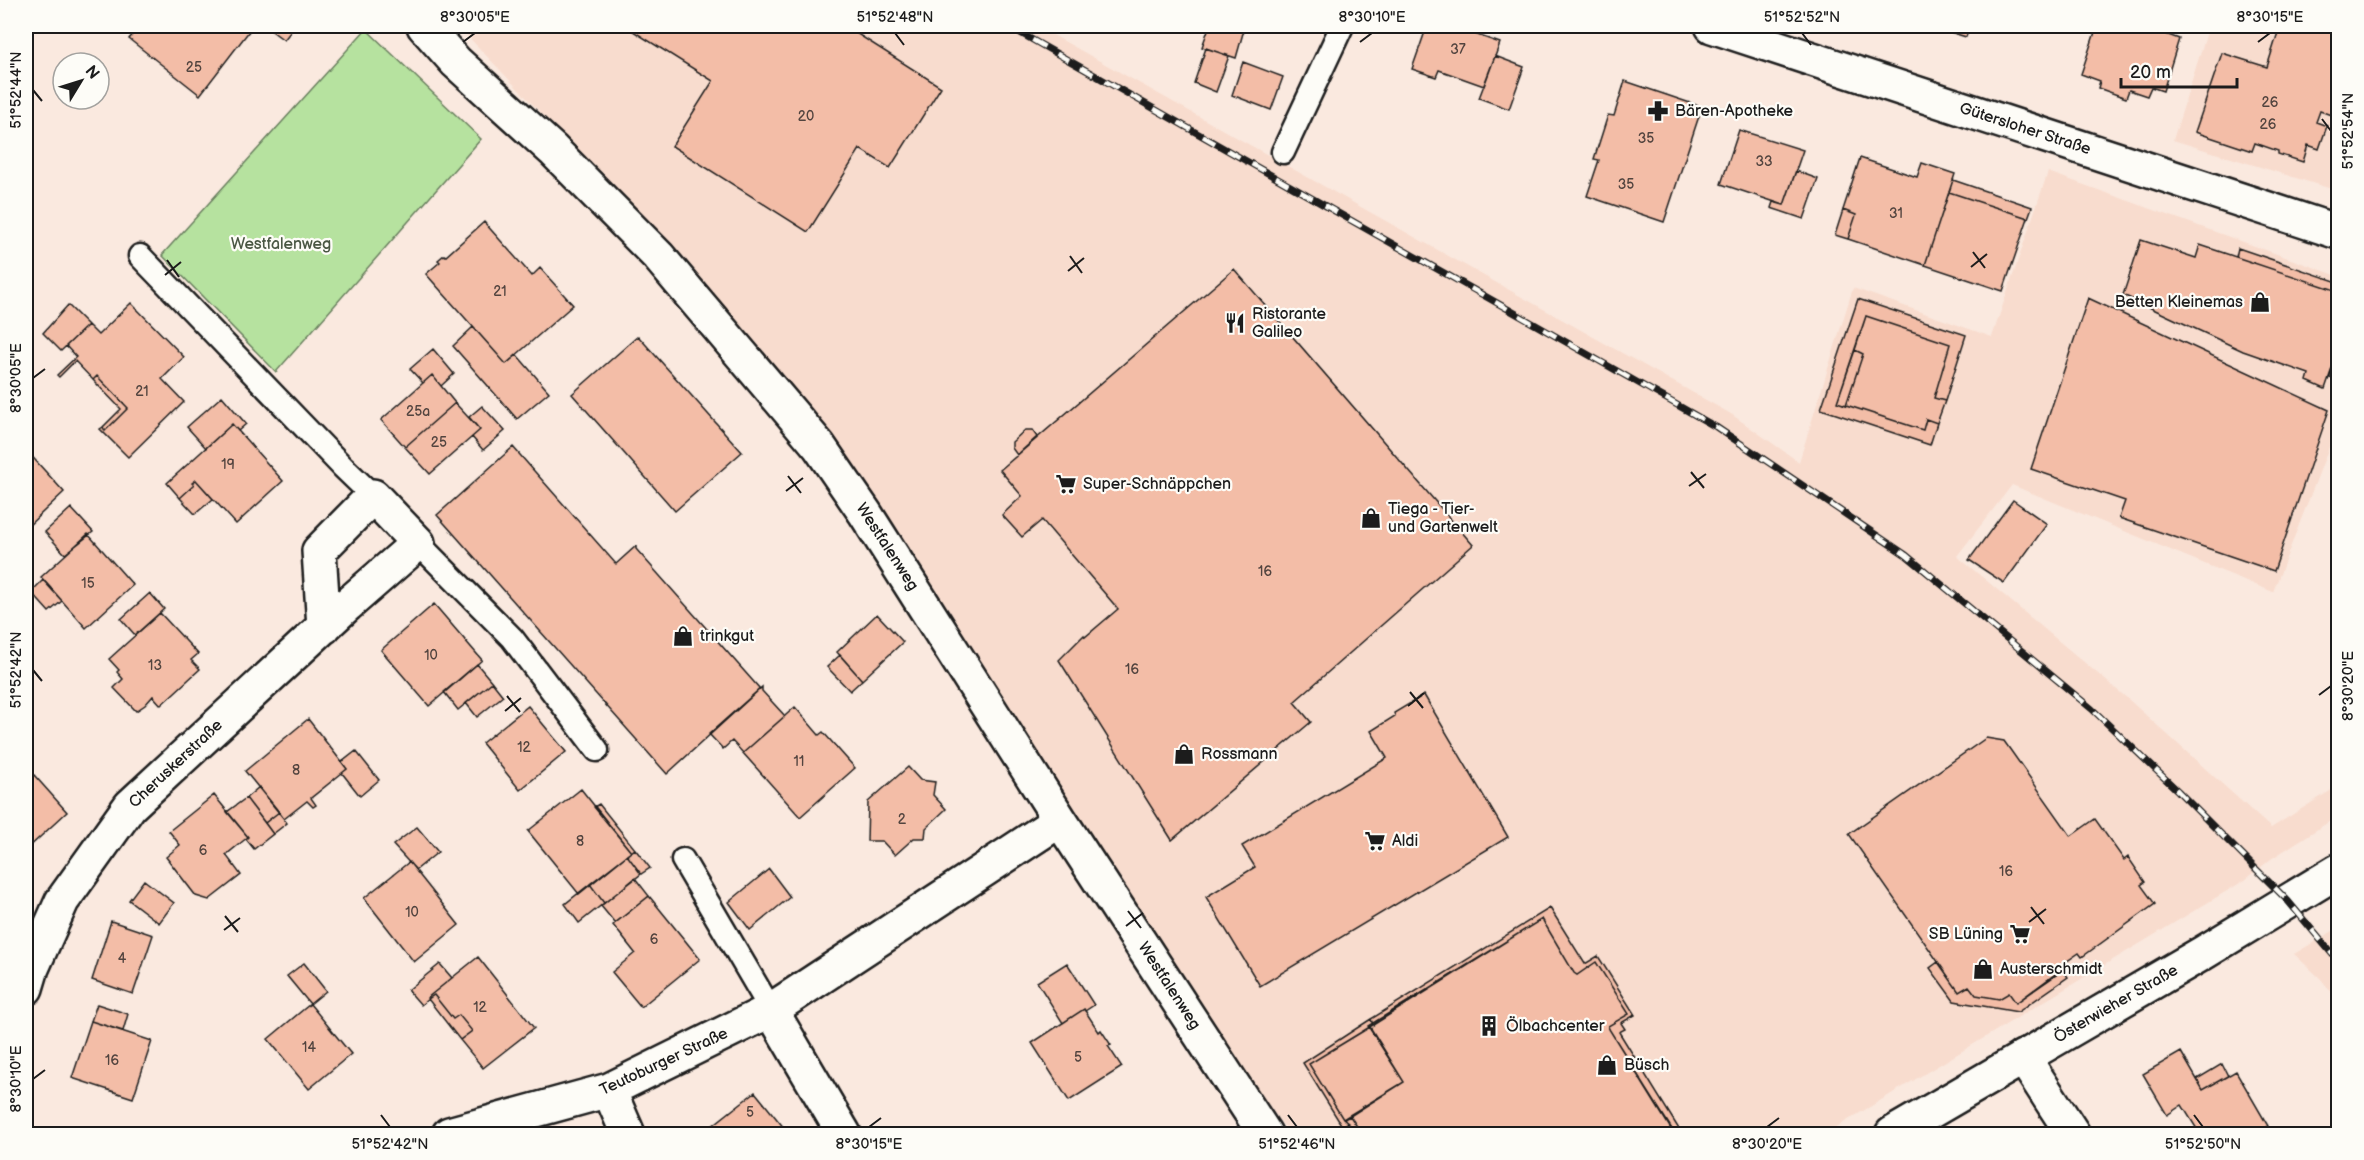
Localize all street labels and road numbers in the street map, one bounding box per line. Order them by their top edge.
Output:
street label: Gütersloher Straße [1957,99,2093,159]
street label: Westfalenweg [852,500,922,594]
street label: Cheruskerstraße [125,715,227,812]
street label: Westfalenweg [1134,939,1204,1033]
street label: Österwieher Straße [2050,959,2182,1047]
street label: Teutoburger Straße [597,1024,732,1100]

